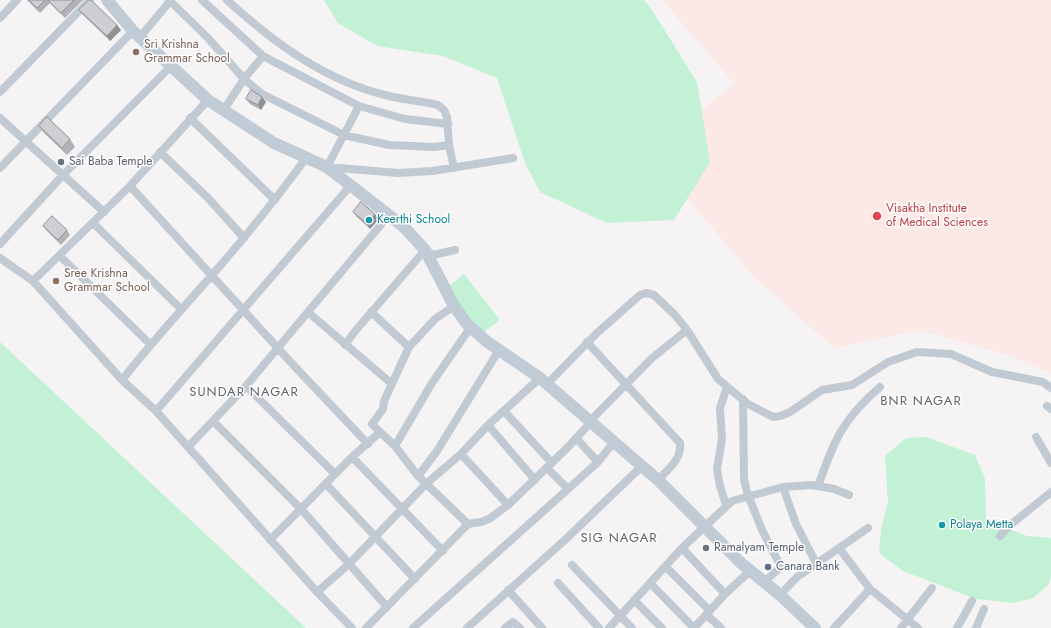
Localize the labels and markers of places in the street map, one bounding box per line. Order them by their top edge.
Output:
place label: Sri Krishna Grammar School [144,38,230,66]
marker: Sri Krishna Grammar School [131,47,141,57]
place label: Sai Baba Temple [69,155,152,169]
marker: Sai Baba Temple [56,157,66,167]
place label: Visakha Institute of Medical Sciences [886,202,988,230]
marker: Visakha Institute of Medical Sciences [871,210,883,222]
place label: Keerthi School [377,213,450,227]
marker: Keerthi School [364,215,374,225]
place label: Sree Krishna Grammar School [64,267,150,295]
marker: Sree Krishna Grammar School [51,276,61,286]
place label: Polaya Metta [950,518,1013,532]
marker: Polaya Metta [937,520,947,530]
place label: Ramalyam Temple [714,541,804,555]
marker: Ramalyam Temple [701,543,711,553]
place label: Canara Bank [776,560,840,574]
marker: Canara Bank [763,562,773,572]

